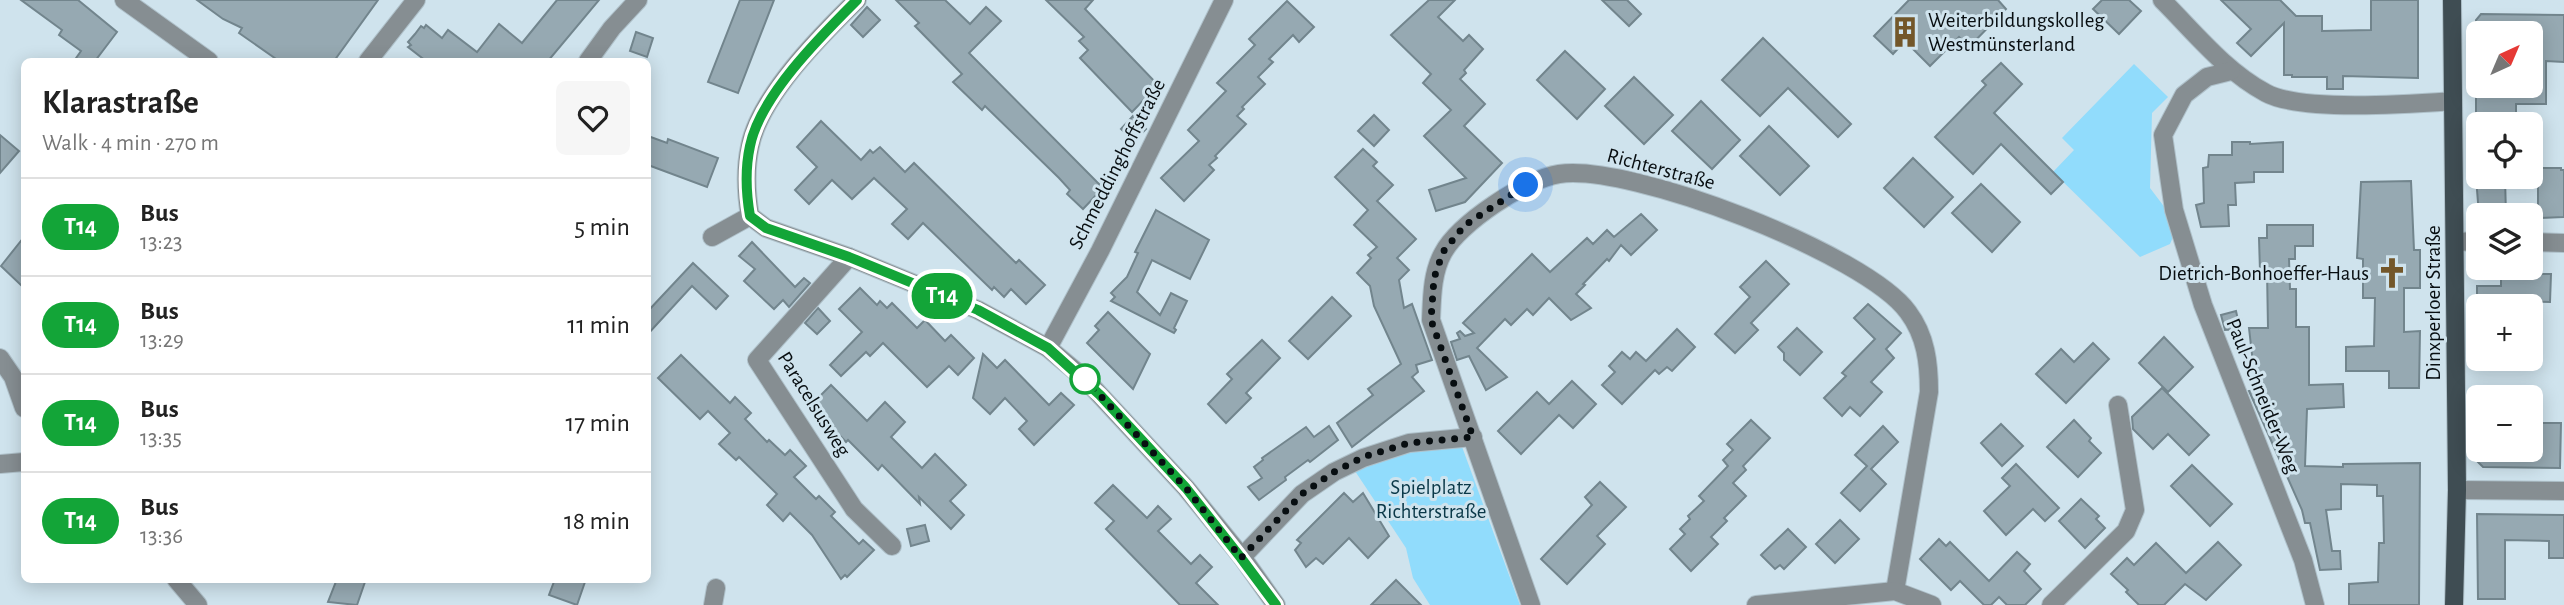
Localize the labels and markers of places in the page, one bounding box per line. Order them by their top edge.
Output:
place label: Weiterbildungskolleg Westmünsterland [1928,10,2105,55]
building icon: Weiterbildungskolleg Westmünsterland [1888,15,1922,49]
church icon: Dietrich-Bonhoeffer-Haus [2375,256,2409,290]
place label: Dietrich-Bonhoeffer-Haus [2158,263,2369,284]
unlabelled marker [1070,364,1100,394]

